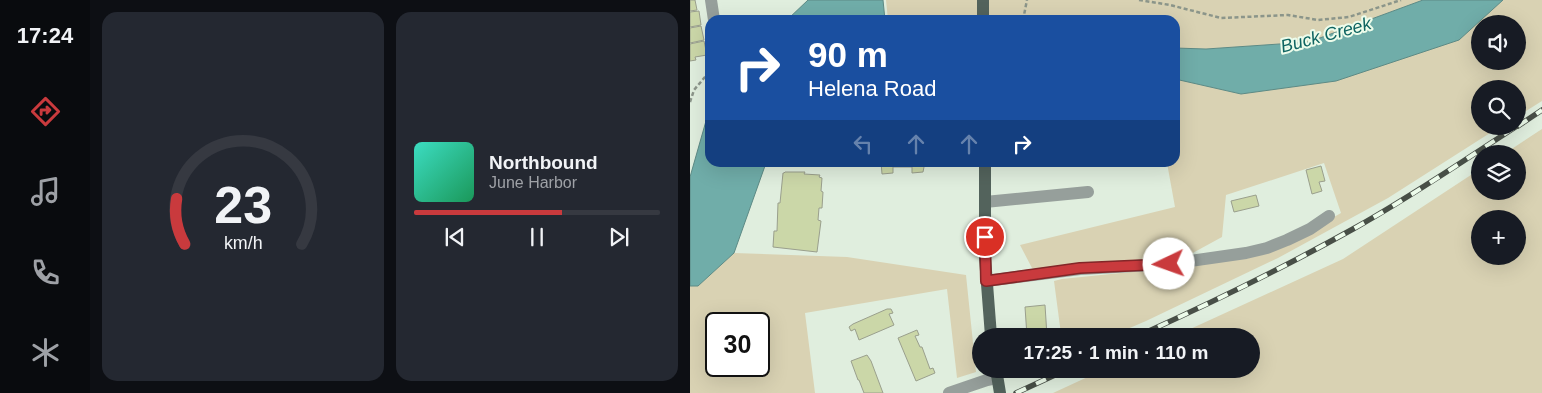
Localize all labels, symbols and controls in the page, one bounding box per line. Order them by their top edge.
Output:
water label: Buck Creek [1278,13,1374,57]
map controls [1471,15,1526,265]
button: sound [1471,15,1526,70]
text: 17:24 [17,23,73,48]
icon: right [725,35,790,100]
text: 90 m [808,35,888,74]
text: Helena Road [808,76,936,101]
button: search [1471,80,1526,135]
icon: directions [28,94,63,129]
icon: left [849,130,877,158]
icon: ahead [902,130,930,158]
icon: ahead [955,130,983,158]
icon: right [1008,130,1036,158]
button: layers [1471,145,1526,200]
text: Northbound [489,152,598,173]
icon: music [28,174,63,209]
text: June Harbor [489,174,577,191]
text: 23 [214,176,272,234]
button: + [1471,210,1526,265]
pin [964,216,1006,258]
icon: previous [441,223,469,251]
icon: pause [523,223,551,251]
icon: next [605,223,633,251]
icon: arrive [971,223,999,251]
text: km/h [224,233,262,253]
position arrow [1142,237,1194,289]
icon: phone [28,255,63,290]
speed limit sign: 30 [705,312,770,377]
icon: climate [28,335,63,370]
text: 17:25 · 1 min · 110 m [1024,342,1208,363]

